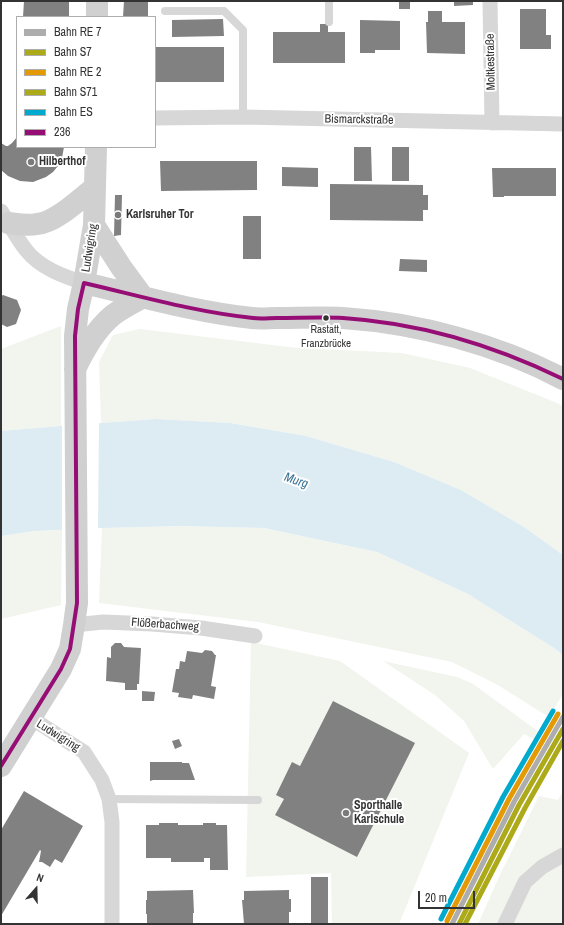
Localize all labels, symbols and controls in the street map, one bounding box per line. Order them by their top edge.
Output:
legend [16,16,156,148]
text: Bahn RE 7 [54,24,102,40]
street label: Moltkestraße [483,33,499,91]
text: Bahn S7 [54,44,92,60]
text: Bahn RE 2 [54,64,102,80]
text: Bahn S71 [54,84,97,100]
text: Bahn ES [54,104,93,120]
street label: Bismarckstraße [324,112,394,128]
text: 236 [54,124,70,140]
place label: Hilberthof [39,155,85,169]
marker: Hilberthof [26,157,36,167]
place label: Karlsruher Tor [126,208,194,222]
marker: Karlsruher Tor [113,210,123,220]
street label: Ludwigring [79,223,101,273]
marker: Rastatt, Franzbrücke [321,313,331,323]
place label: Rastatt, Franzbrücke [301,323,351,349]
water label: Murg [282,470,310,492]
street label: Flößerbachweg [131,615,199,635]
street label: Ludwigring [34,717,82,755]
place label: Sporthalle Karlschule [354,799,404,827]
marker: Sporthalle Karlschule [341,808,351,818]
north arrow [16,869,56,909]
text: N [35,870,46,885]
scale bar [420,883,477,909]
text: 20 m [425,890,447,906]

